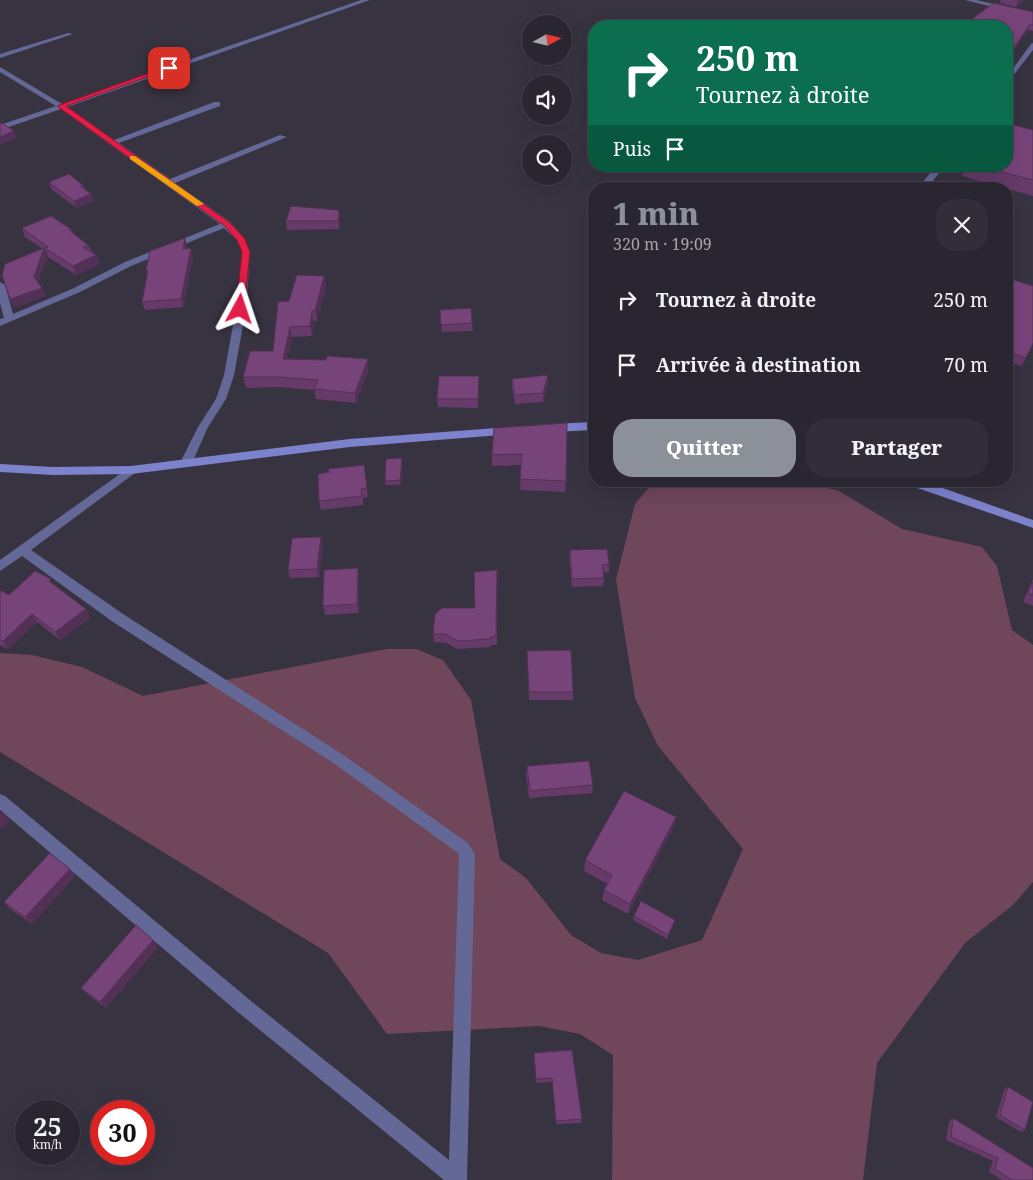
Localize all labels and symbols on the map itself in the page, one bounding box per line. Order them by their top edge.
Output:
north arrow [522,15,572,65]
pin [148,47,190,89]
position arrow [213,282,265,334]
speed limit sign: 30 [90,1100,155,1165]

